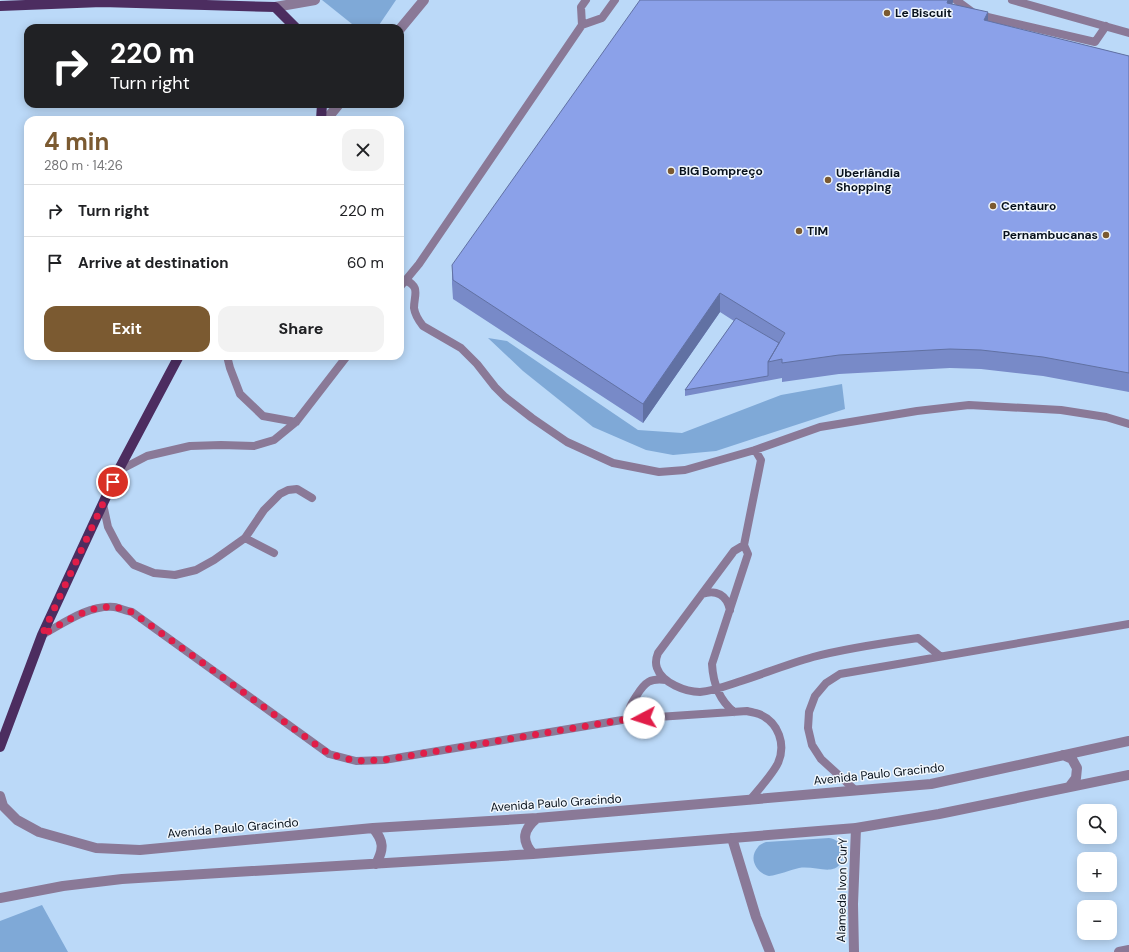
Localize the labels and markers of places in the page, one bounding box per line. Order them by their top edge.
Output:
place label: Le Biscuit [895,5,952,21]
marker: Le Biscuit [882,8,892,18]
place label: BIG Bompreço [679,163,763,179]
place label: Uberlândia Shopping [836,165,900,195]
marker: BIG Bompreço [666,166,676,176]
marker: Uberlândia Shopping [823,175,833,185]
place label: Centauro [1001,198,1056,214]
marker: Centauro [988,201,998,211]
place label: TIM [807,223,828,239]
marker: TIM [794,226,804,236]
place label: Pernambucanas [1003,227,1098,243]
marker: Pernambucanas [1101,230,1111,240]
pin [96,465,130,499]

